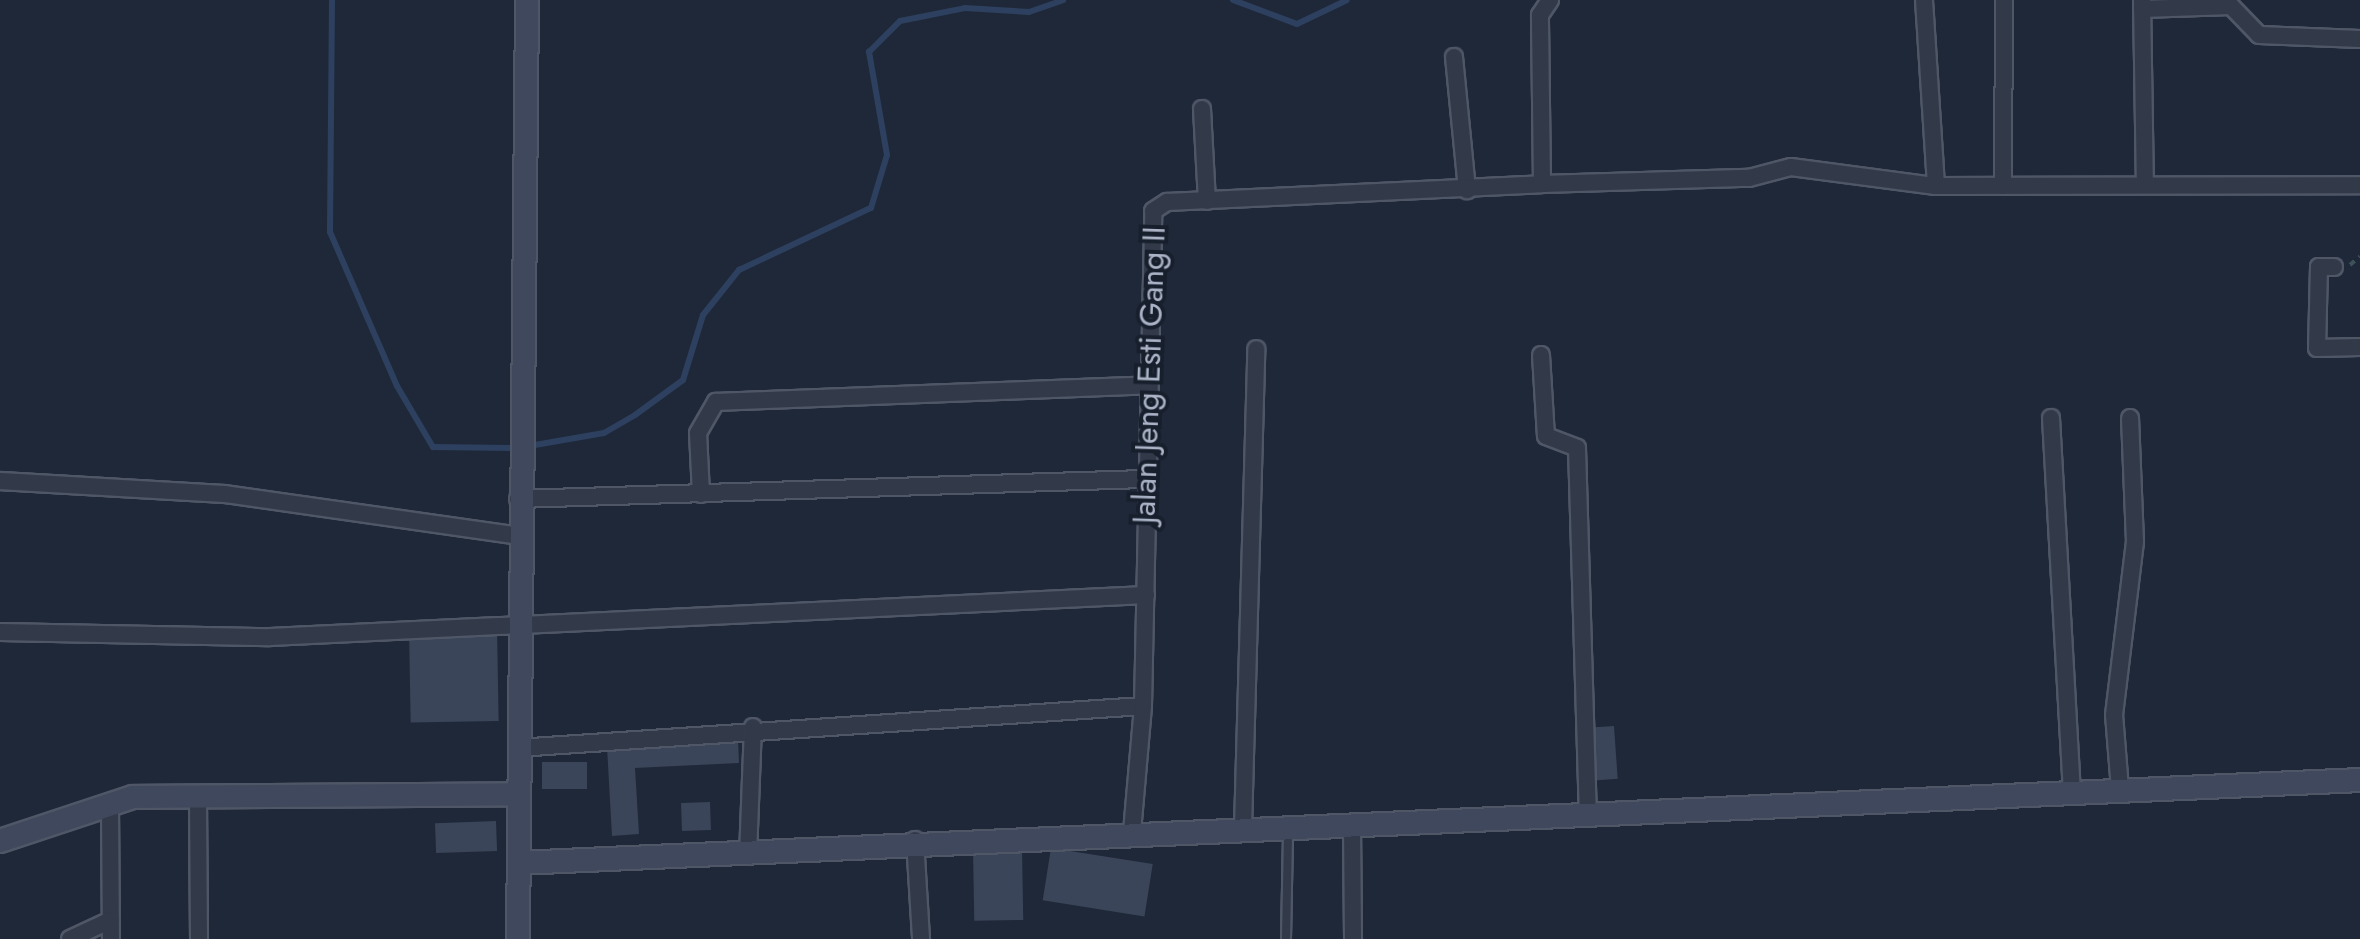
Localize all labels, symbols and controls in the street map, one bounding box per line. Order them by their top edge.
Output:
street label: Jalan Jeng Esti Gang II [1125,226,1173,524]

